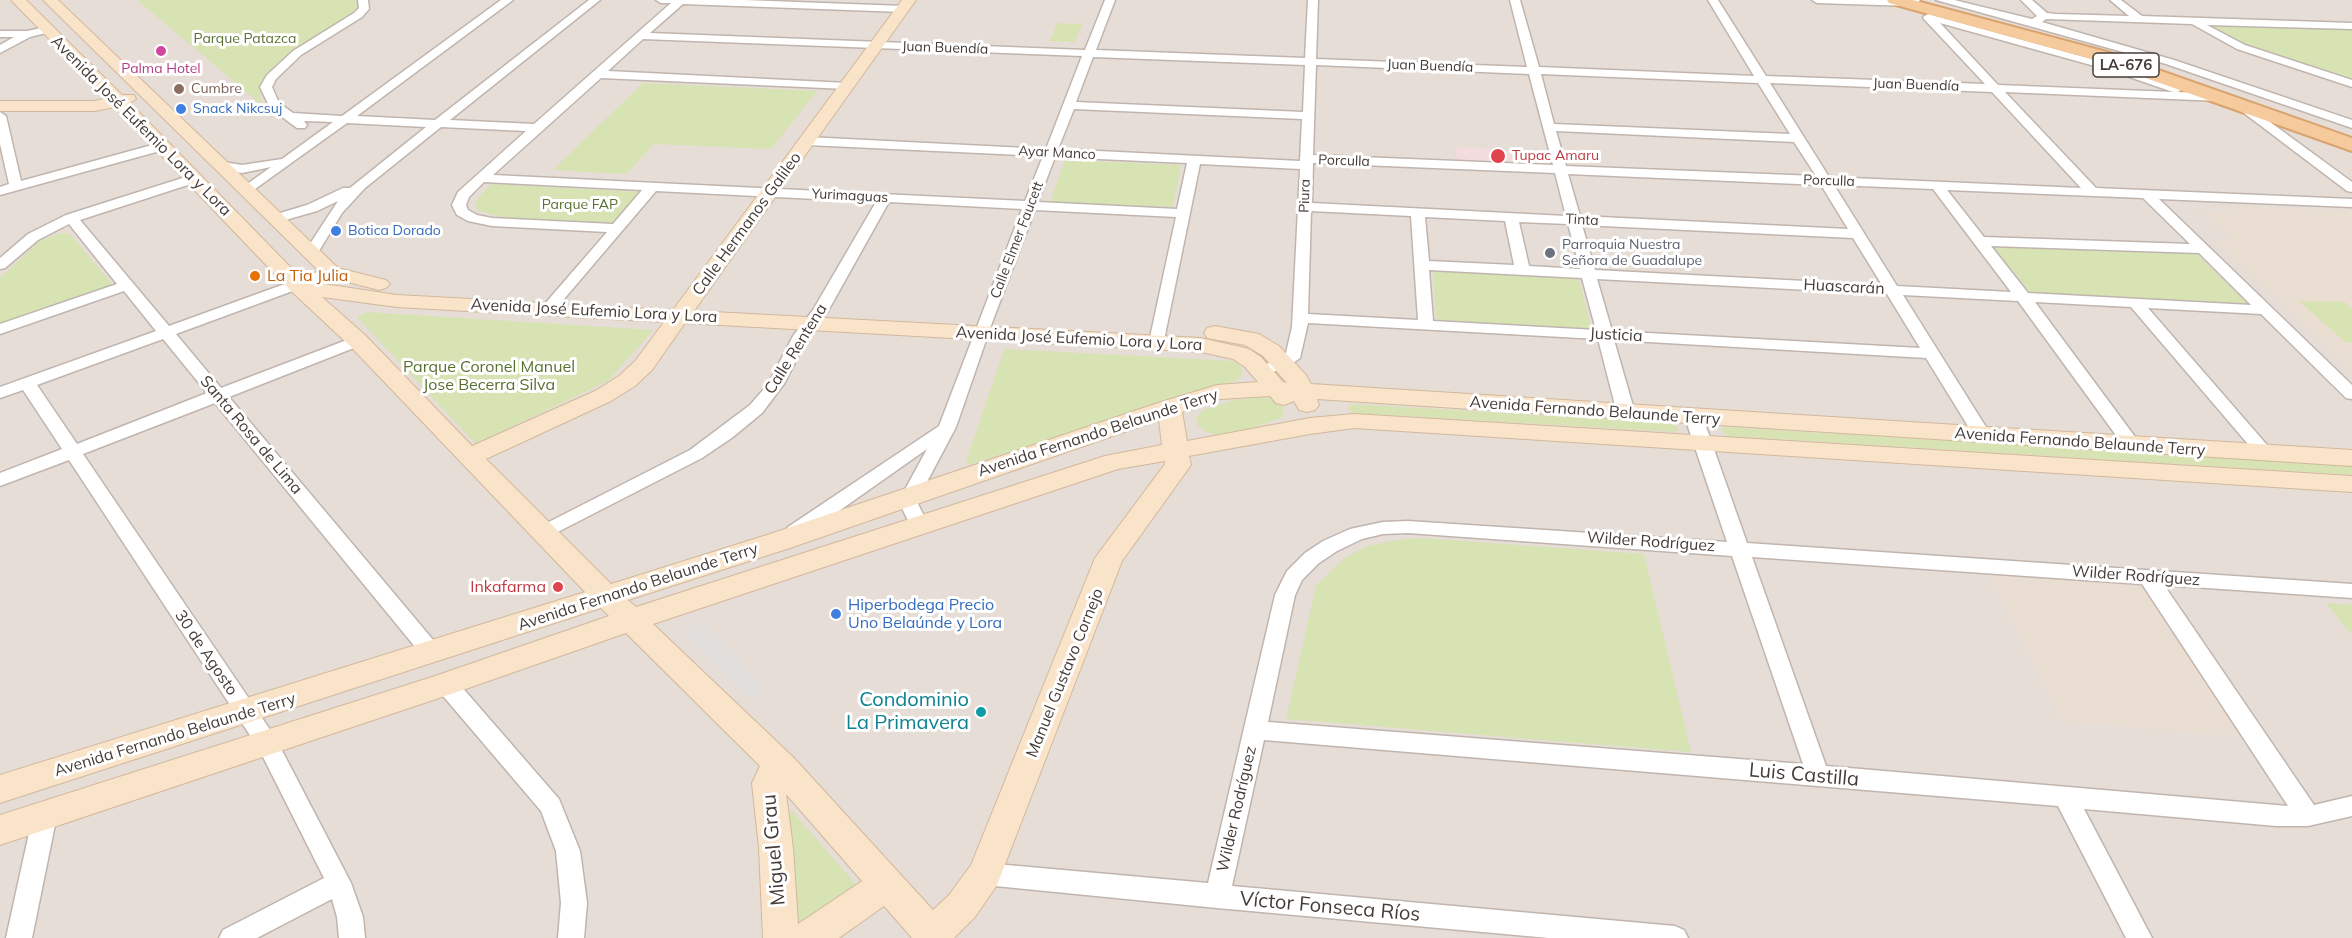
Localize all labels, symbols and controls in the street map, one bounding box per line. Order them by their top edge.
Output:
park label: Parque Patazca [194,31,296,47]
street label: Avenida José Eufemio Lora y Lora [47,32,235,220]
street label: Juan Buendía [901,38,989,58]
marker: Palma Hotel [154,44,168,58]
road number: LA-676 [2093,53,2159,77]
street label: Juan Buendía [1386,56,1474,76]
place label: Palma Hotel [121,61,201,77]
street label: Juan Buendía [1872,75,1960,95]
place label: Cumbre [191,81,242,97]
marker: Cumbre [172,82,186,96]
place label: Snack Nikcsuj [193,101,282,117]
marker: Snack Nikcsuj [174,102,188,116]
street label: Ayar Manco [1018,143,1096,163]
marker: Tupac Amaru [1489,147,1507,165]
place label: Tupac Amaru [1512,148,1599,164]
street label: Calle Hermanos Galileo [689,149,805,299]
street label: Porculla [1318,152,1370,170]
street label: Porculla [1803,172,1855,190]
street label: Calle Elmer Faucett [987,179,1047,301]
street label: Piura [1296,179,1314,213]
street label: Yurimaguas [811,186,889,206]
park label: Parque FAP [542,197,618,213]
street label: Tinta [1565,211,1599,229]
place label: Botica Dorado [348,223,441,239]
marker: Botica Dorado [329,224,343,238]
place label: Parroquia Nuestra Señora de Guadalupe [1562,237,1702,270]
marker: Parroquia Nuestra Señora de Guadalupe [1543,246,1557,260]
place label: La Tia Julia [267,266,348,286]
marker: La Tia Julia [248,269,262,283]
street label: Huascarán [1803,275,1885,299]
street label: Avenida José Eufemio Lora y Lora [470,295,718,327]
street label: Calle Rentena [761,300,831,398]
street label: Avenida José Eufemio Lora y Lora [955,323,1203,355]
street label: Justicia [1589,324,1643,346]
park label: Parque Coronel Manuel Jose Becerra Silva [403,357,575,395]
street label: Santa Rosa de Lima [196,372,306,498]
street label: Avenida Fernando Belaunde Terry [976,385,1220,481]
street label: Avenida Fernando Belaunde Terry [1469,393,1721,429]
street label: Avenida Fernando Belaunde Terry [1954,424,2206,460]
street label: Wilder Rodríguez [1586,528,1716,556]
street label: Avenida Fernando Belaunde Terry [516,539,760,635]
street label: Wilder Rodríguez [2071,562,2201,590]
place label: Inkafarma [470,577,546,597]
marker: Inkafarma [551,580,565,594]
street label: Manuel Gustavo Cornejo [1022,586,1108,760]
place label: Hiperbodega Precio Uno Belaúnde y Lora [848,595,1002,633]
street label: 30 de Agosto [170,607,242,699]
marker: Hiperbodega Precio Uno Belaúnde y Lora [829,607,843,621]
place label: Condominio La Primavera [846,688,969,735]
street label: Avenida Fernando Belaunde Terry [52,689,298,781]
marker: Condominio La Primavera [974,705,988,719]
street label: Wilder Rodríguez [1213,744,1261,874]
street label: Luis Castilla [1748,758,1860,792]
street label: Miguel Grau [757,793,791,907]
street label: Víctor Fonseca Ríos [1239,887,1421,927]

